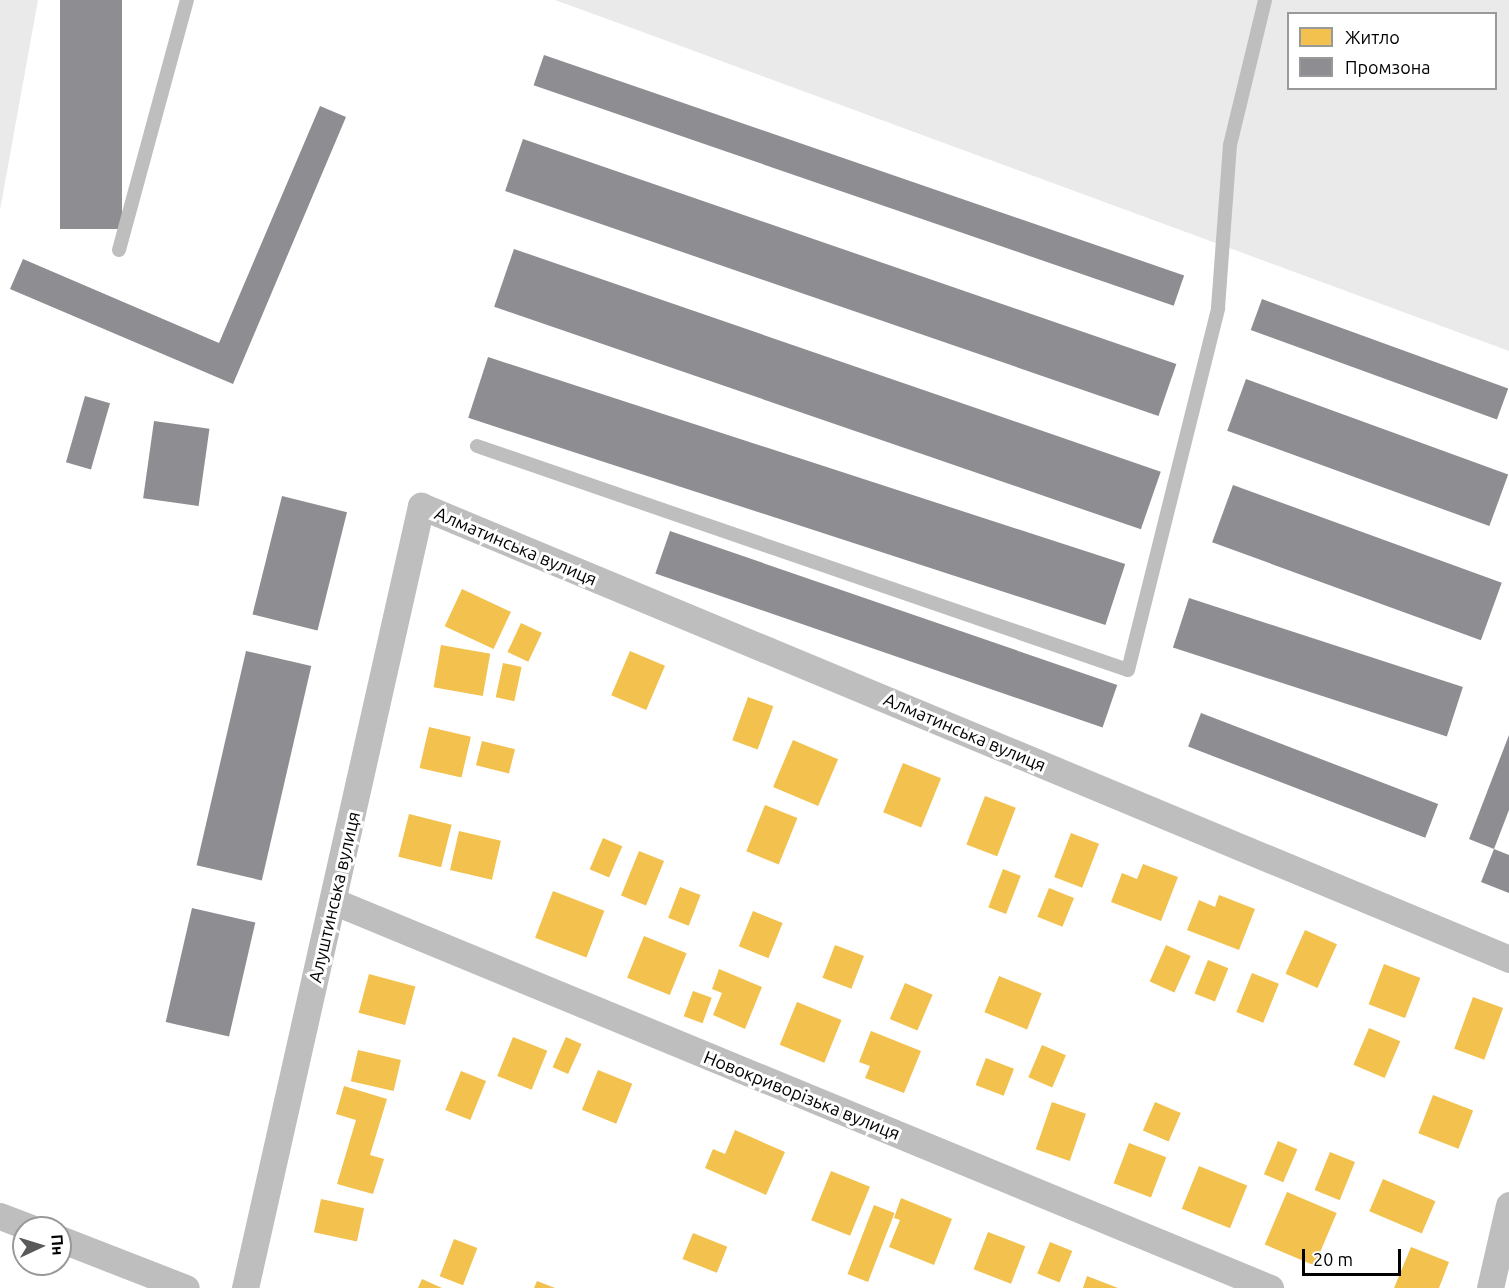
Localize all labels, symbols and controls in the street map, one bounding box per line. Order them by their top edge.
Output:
legend [1287,12,1497,90]
text: Житло [1345,27,1400,47]
text: Промзона [1345,57,1430,77]
street label: Алматинська вулиця [432,502,600,590]
street label: Алматинська вулиця [881,688,1049,776]
street label: Алуштинська вулиця [304,809,364,985]
street label: Новокриворізька вулиця [701,1046,903,1144]
north arrow [12,1216,72,1276]
text: Пн [48,1234,68,1256]
scale bar [1305,1237,1404,1275]
text: 20 m [1313,1249,1353,1269]

